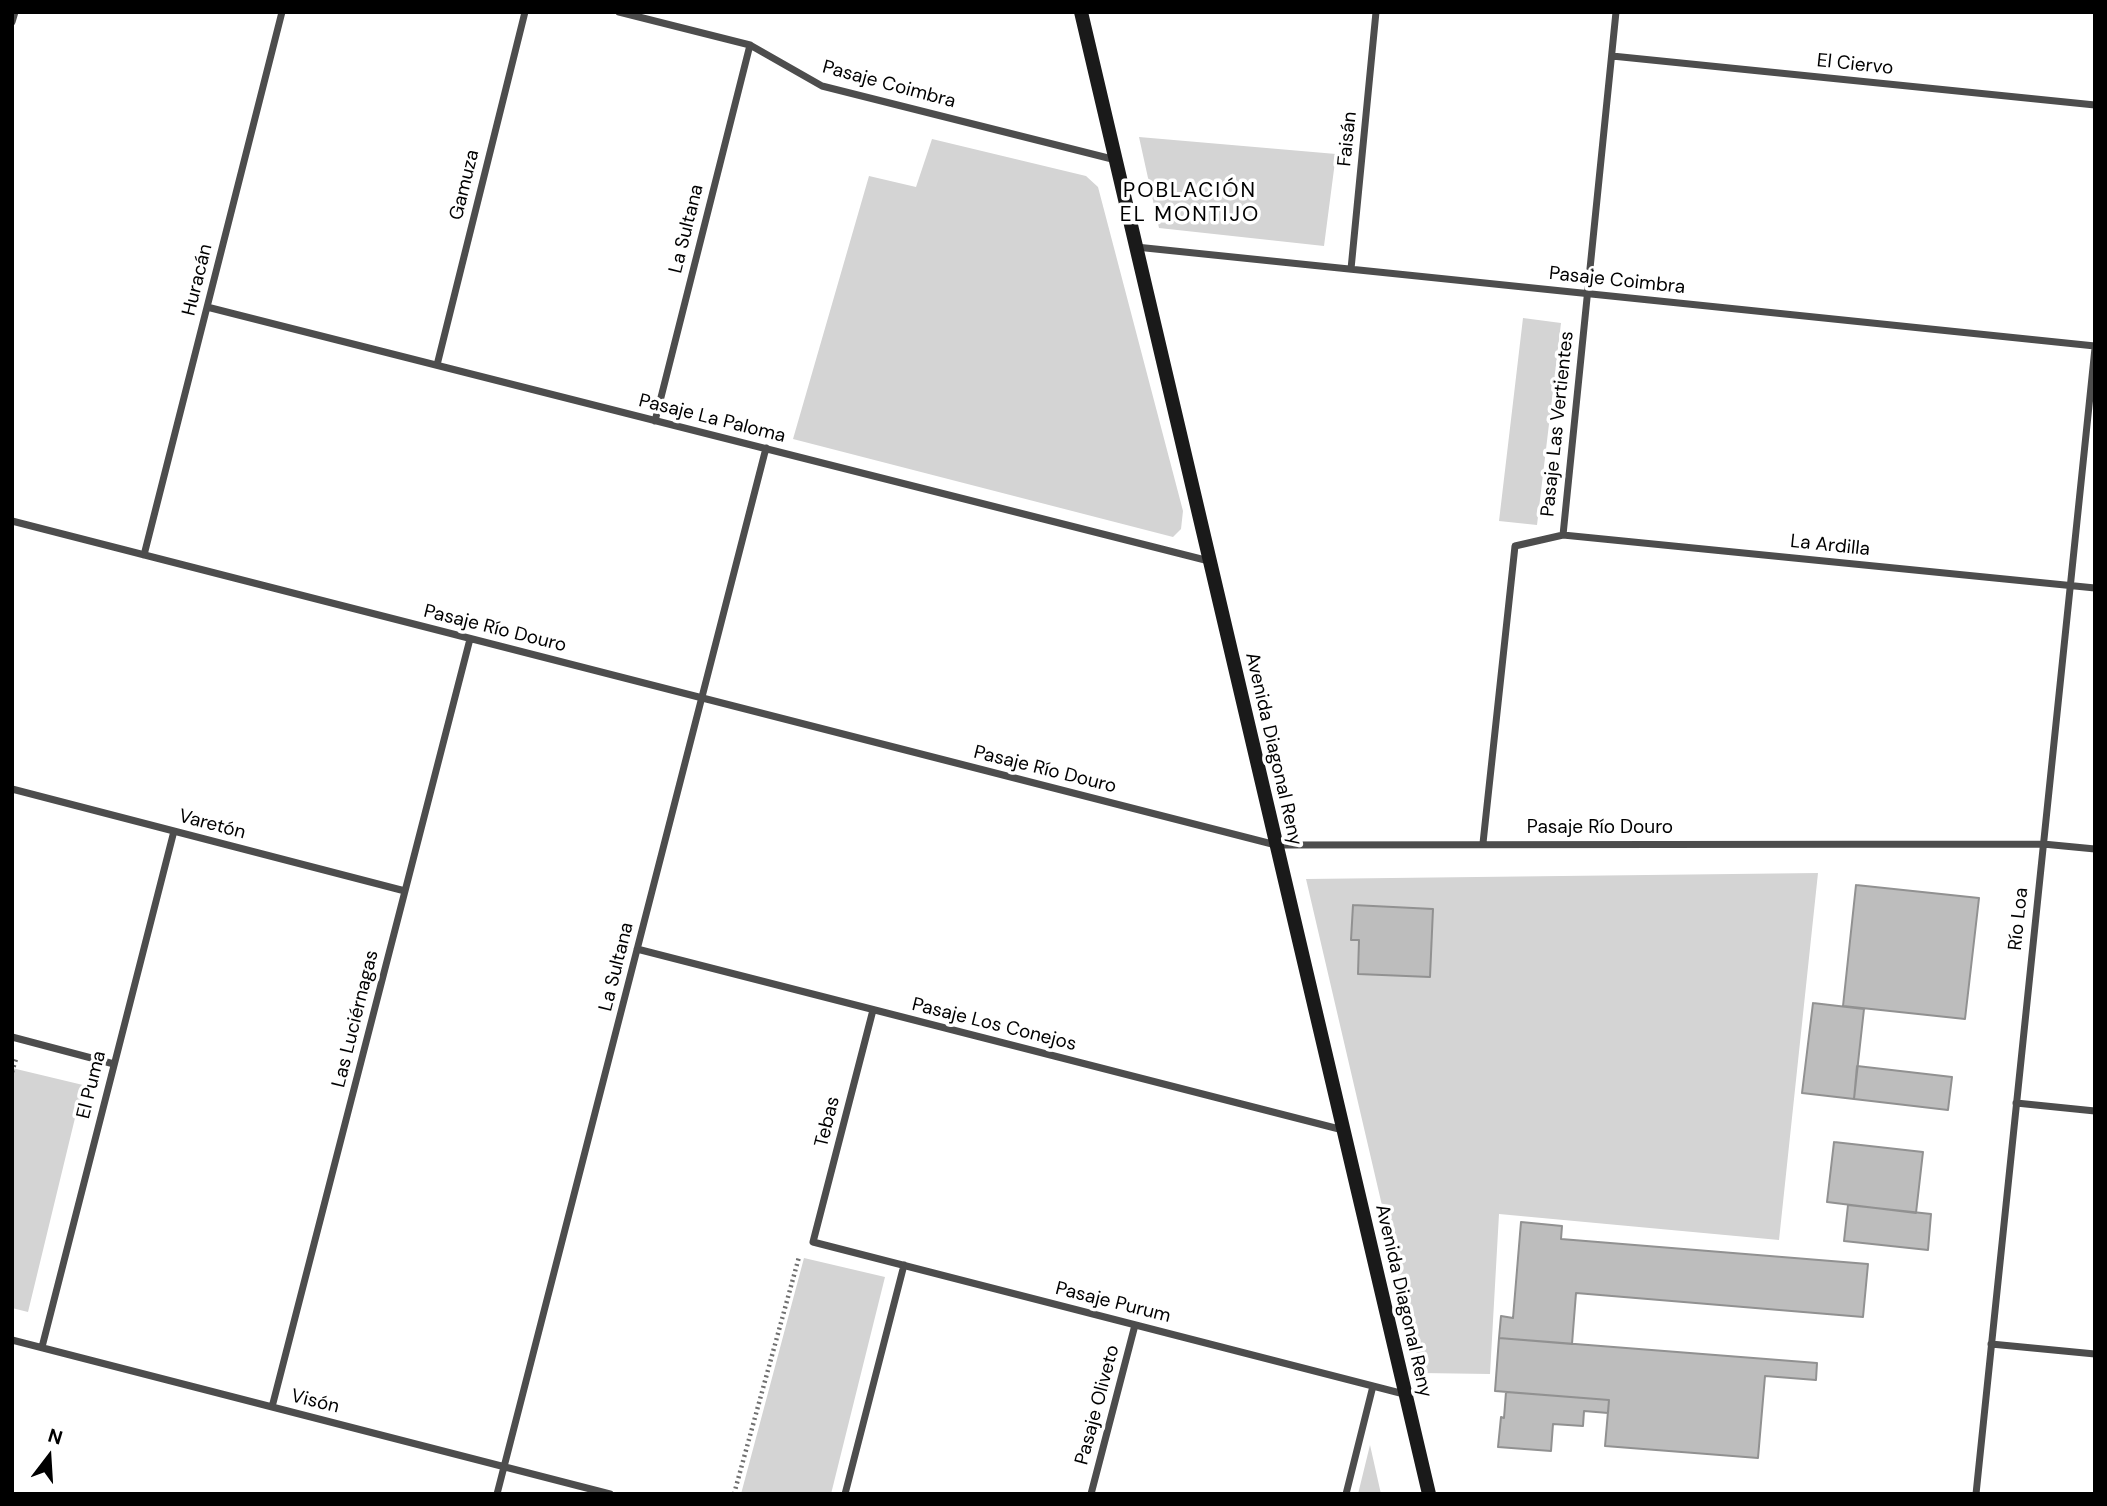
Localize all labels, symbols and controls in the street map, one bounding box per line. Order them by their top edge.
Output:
street label: El Ciervo [1816,50,1894,80]
street label: Pasaje Coimbra [820,56,958,114]
street label: Faisán [1334,110,1362,168]
street label: Gamuza [445,148,485,222]
district label: POBLACIÓN EL MONTIJO [1121,178,1259,228]
street label: La Sultana [665,182,709,276]
street label: Huracán [178,242,218,318]
street label: Pasaje Coimbra [1548,263,1686,299]
street label: Pasaje Las Vertientes [1537,330,1579,518]
street label: Pasaje La Paloma [636,390,788,448]
street label: La Ardilla [1789,530,1871,562]
street label: Pasaje Río Douro [421,600,569,658]
street label: Avenida Diagonal Reny [1240,650,1306,848]
street label: Pasaje Río Douro [971,741,1119,799]
street label: Varetón [176,805,248,845]
street label: Pasaje Río Douro [1527,817,1673,839]
street label: Río Loa [2004,886,2034,952]
street label: La Sultana [595,920,639,1014]
street label: Las Luciérnagas [328,948,384,1090]
street label: Pasaje Los Conejos [909,994,1079,1056]
street label: El Puma [73,1049,111,1121]
street label: Tebas [811,1094,845,1150]
street label: Avenida Diagonal Reny [1370,1202,1436,1400]
street label: Pasaje Purum [1053,1278,1173,1328]
street label: Pasaje Oliveto [1071,1343,1125,1467]
street label: Visón [288,1385,342,1419]
north arrow [14,1422,84,1492]
text: N [45,1422,66,1450]

